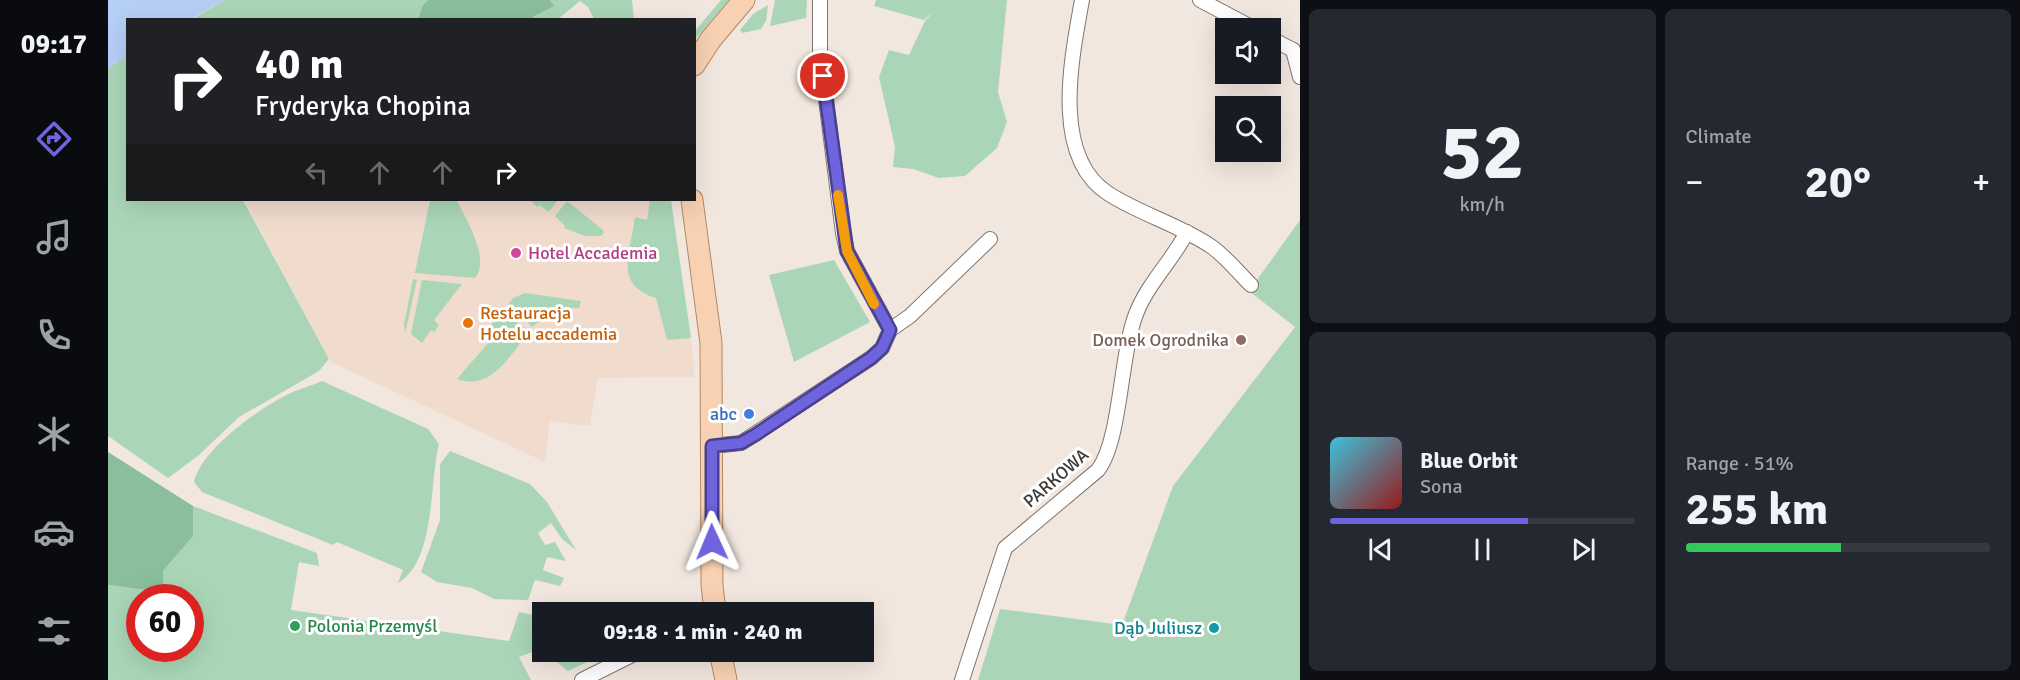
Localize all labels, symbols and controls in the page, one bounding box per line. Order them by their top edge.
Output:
map controls [1215,18,1281,162]
button: sound [1215,18,1281,84]
text: 09:17 [21,28,87,61]
text: 40 m [255,39,344,90]
icon: right [156,42,234,120]
pin [797,50,848,101]
icon: arrive [806,59,839,92]
text: Fryderyka Chopina [255,90,471,123]
button: search [1215,96,1281,162]
text: 52 [1440,105,1524,201]
icon: directions [33,118,75,160]
text: Climate [1686,124,1751,149]
text: 20° [1804,155,1871,210]
icon: left [300,156,333,189]
icon: ahead [363,156,396,189]
icon: ahead [426,156,459,189]
icon: right [489,156,522,189]
text: − [1686,162,1703,203]
text: + [1972,162,1990,203]
text: km/h [1460,192,1505,217]
icon: music [33,216,75,258]
place label: Hotel Accademia [528,242,657,264]
marker: Hotel Accademia [509,246,523,260]
place label: Restauracja Hotelu accademia [480,302,617,345]
icon: phone [33,314,75,356]
marker: Restauracja Hotelu accademia [461,316,475,330]
place label: Domek Ogrodnika [1092,329,1229,351]
marker: Domek Ogrodnika [1234,333,1248,347]
place label: abc [710,403,737,425]
marker: abc [742,407,756,421]
icon: climate [33,413,75,455]
street label: PARKOWA [1019,444,1093,512]
text: Blue Orbit [1420,447,1518,474]
text: Range · 51% [1686,451,1794,476]
text: Sona [1420,474,1463,499]
text: 255 km [1686,482,1828,537]
position arrow [680,510,744,574]
icon: car [33,511,75,553]
icon: previous [1364,533,1397,566]
icon: pause [1466,533,1499,566]
icon: next [1567,533,1600,566]
speed limit sign: 60 [126,584,204,662]
icon: filters [33,610,75,652]
place label: Polonia Przemyśl [307,615,437,637]
place label: Dąb Juliusz [1114,617,1202,639]
text: 09:18 · 1 min · 240 m [603,618,803,645]
marker: Polonia Przemyśl [288,619,302,633]
marker: Dąb Juliusz [1207,621,1221,635]

